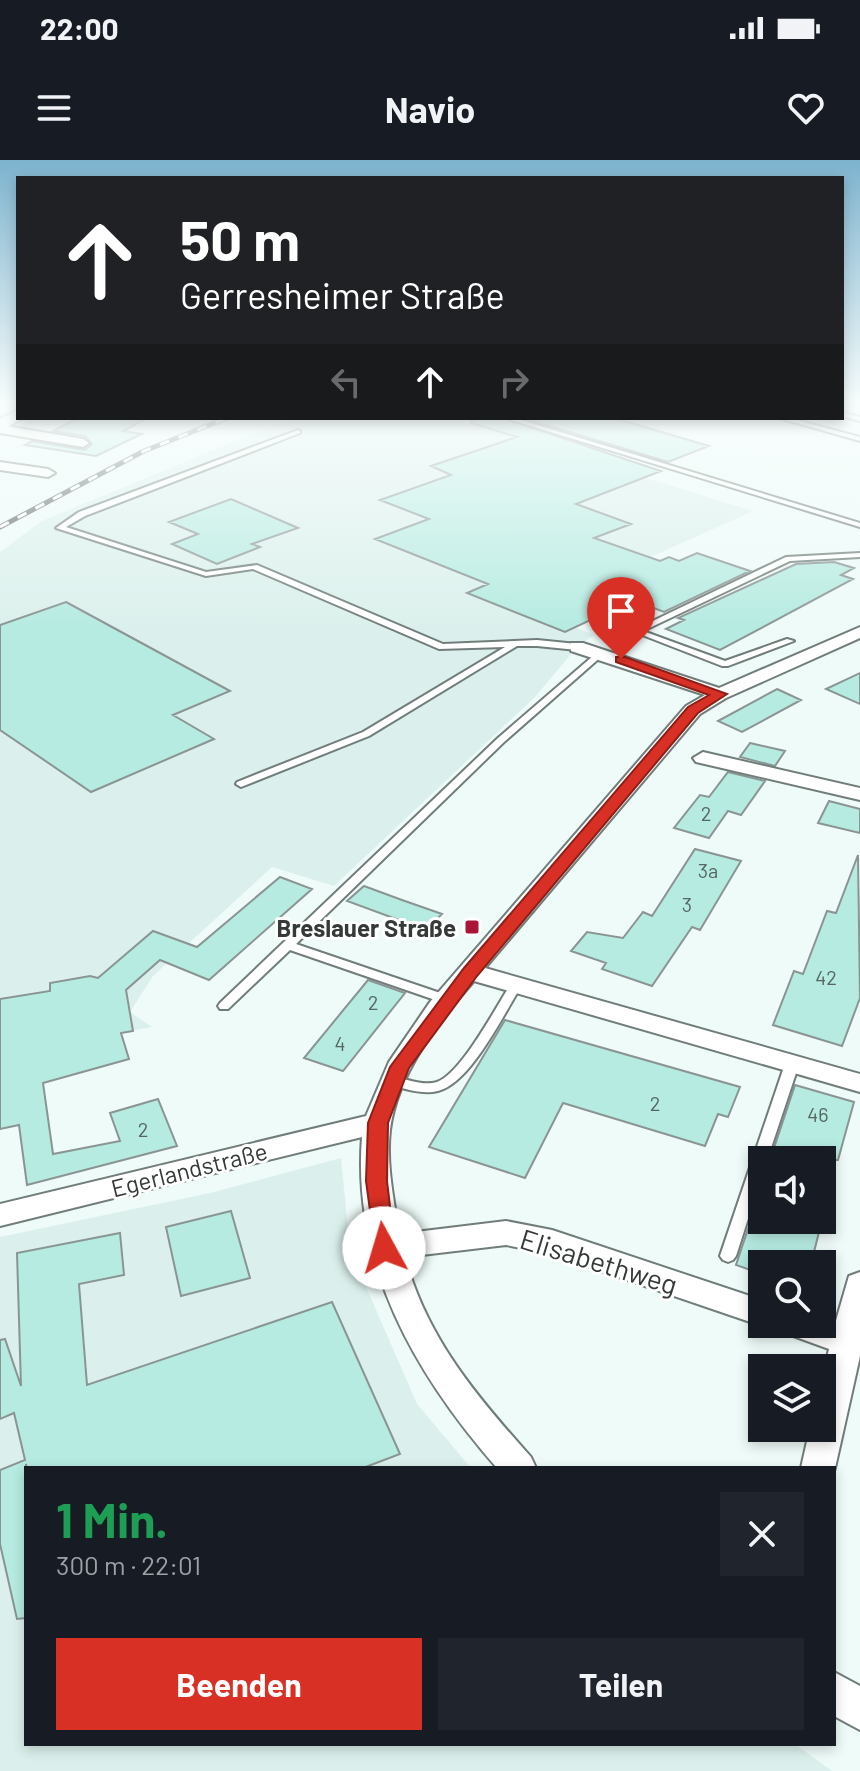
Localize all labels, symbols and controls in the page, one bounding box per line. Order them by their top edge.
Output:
text: 22:00 [40,10,119,46]
icon: menu [32,86,76,130]
icon: heart [784,86,828,130]
text: Navio [385,87,475,130]
text: 50 m [180,205,300,272]
icon: ahead [48,208,152,312]
text: Gerresheimer Straße [180,273,505,316]
icon: left [324,360,368,404]
icon: ahead [408,360,452,404]
icon: right [492,360,536,404]
pin [587,577,655,659]
icon: arrive [599,589,643,633]
house number: 2 [701,801,711,825]
house number: 3a [698,858,718,882]
house number: 3 [682,892,692,916]
place label: Breslauer Straße [277,913,456,942]
marker: Breslauer Straße [463,918,481,936]
house number: 42 [815,965,837,989]
house number: 2 [368,990,378,1014]
house number: 4 [334,1031,346,1055]
house number: 2 [650,1091,660,1115]
house number: 46 [807,1102,829,1126]
house number: 2 [138,1117,148,1141]
street label: Egerlandstraße [108,1136,270,1202]
map controls [748,1146,836,1442]
button: sound [748,1146,836,1234]
position arrow [342,1206,426,1290]
street label: Elisabethweg [516,1221,682,1301]
button: search [748,1250,836,1338]
button: layers [748,1354,836,1442]
text: 1 Min. [56,1490,168,1548]
button: close [720,1492,804,1576]
text: 300 m · 22:01 [56,1549,201,1580]
button: Beenden [56,1638,422,1730]
button: Teilen [438,1638,804,1730]

